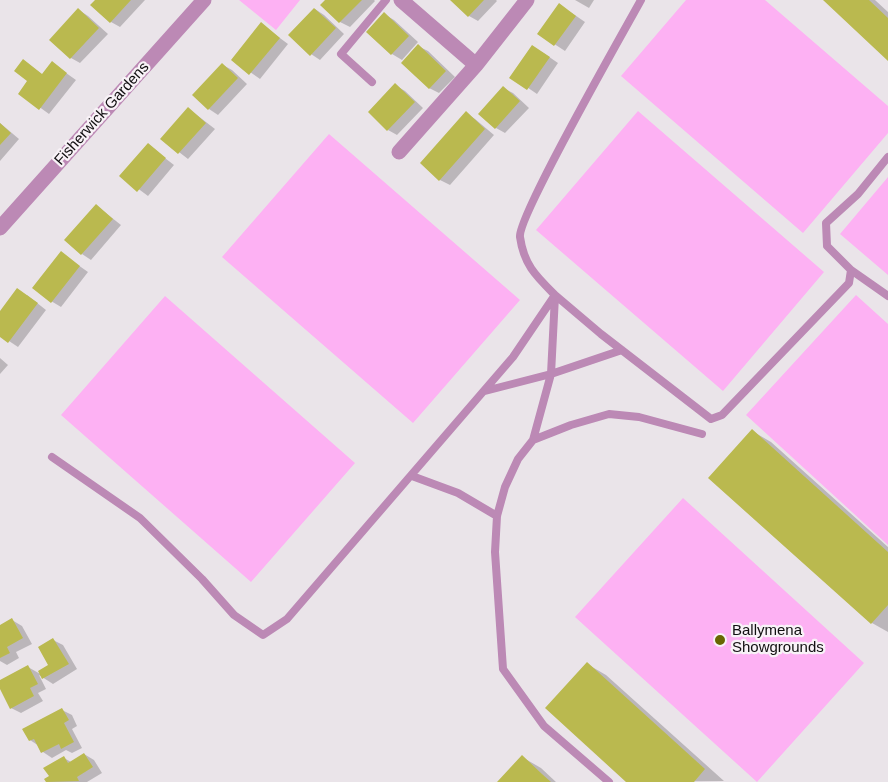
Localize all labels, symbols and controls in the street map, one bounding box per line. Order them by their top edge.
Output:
street label: Fisherwick Gardens [51,59,153,169]
place label: Ballymena Showgrounds [732,622,824,657]
marker: Ballymena Showgrounds [713,633,727,647]

